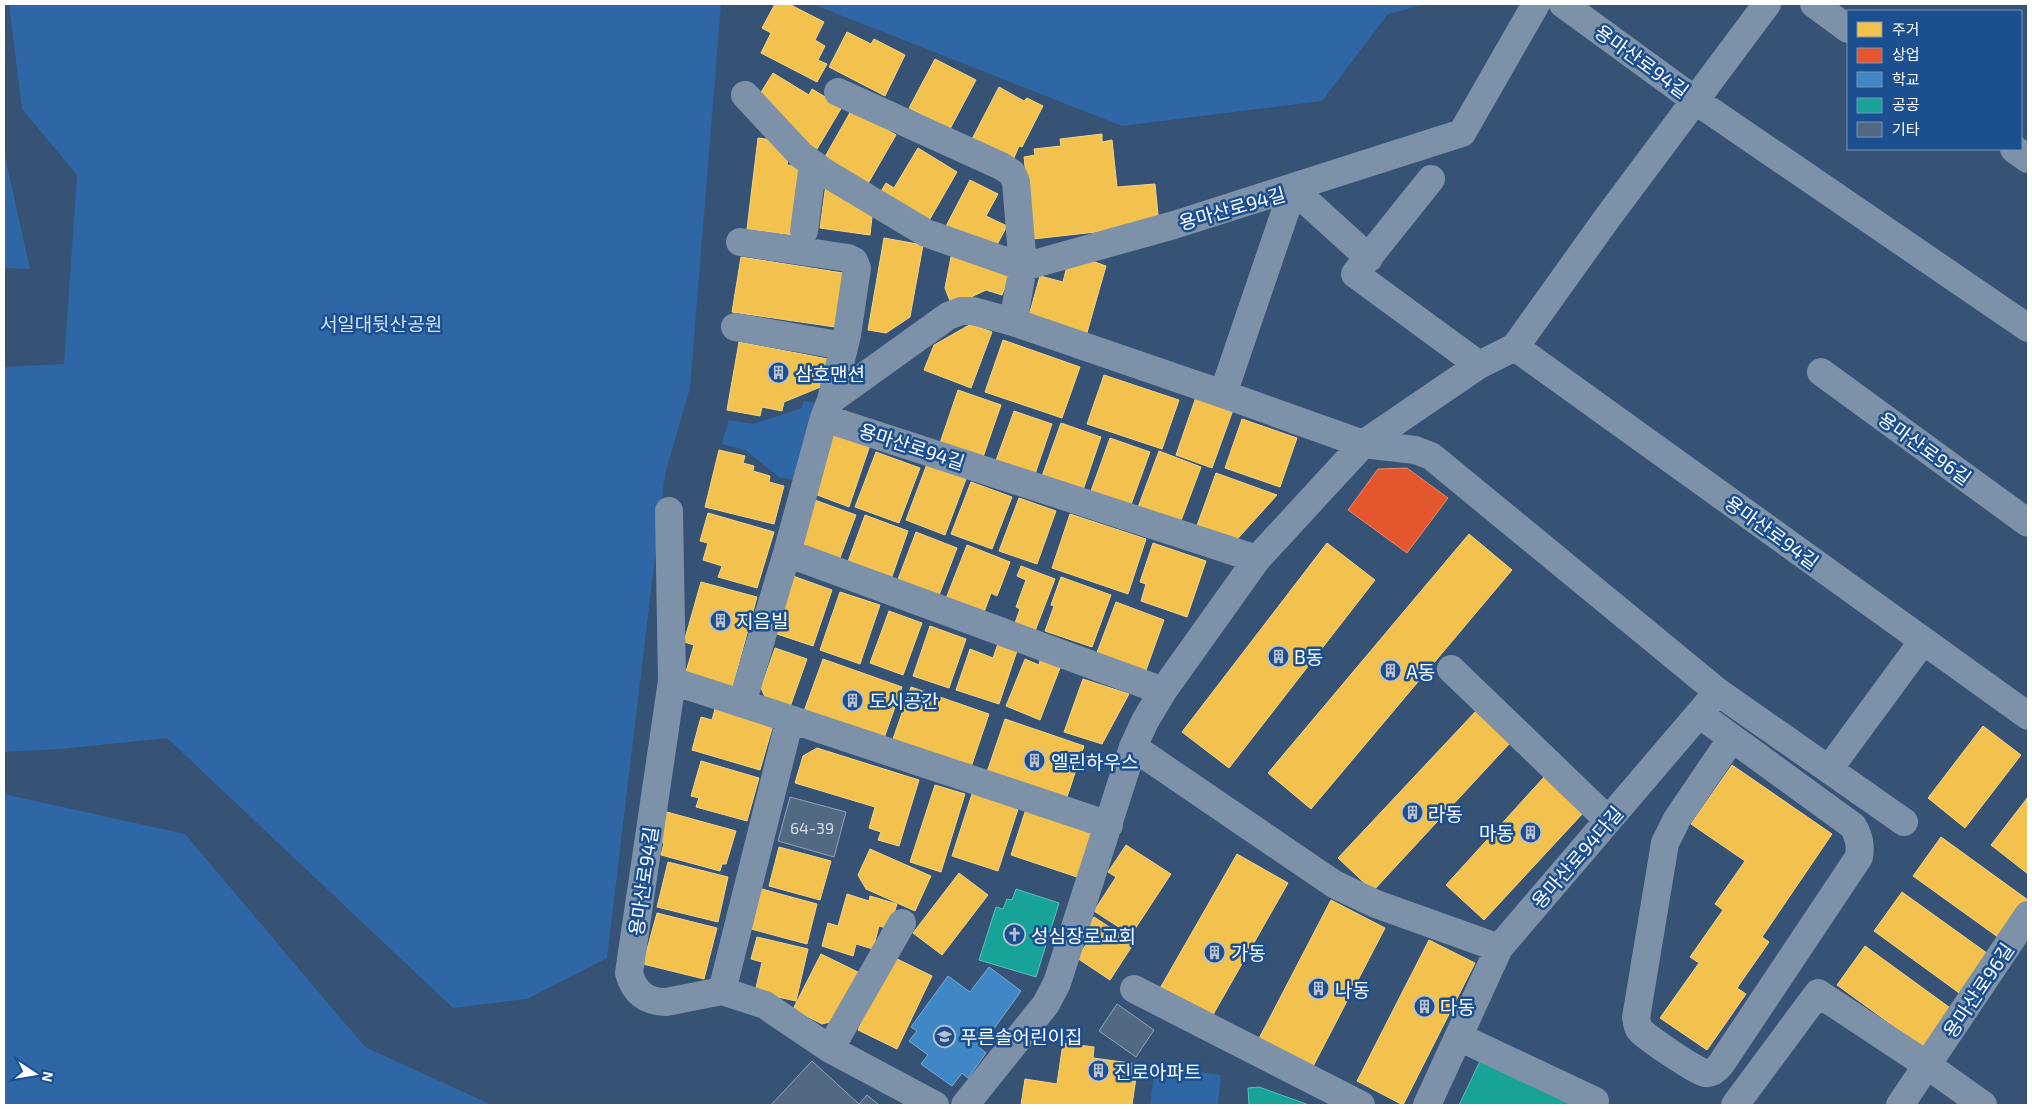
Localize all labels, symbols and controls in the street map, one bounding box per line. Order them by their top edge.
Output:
legend [1847,10,2022,150]
street label: 용마산로94길 [1591,19,1693,103]
text: 주거 [1892,20,1920,38]
text: 상업 [1892,45,1920,63]
text: 학교 [1892,70,1920,88]
text: 공공 [1892,95,1920,113]
text: 기타 [1892,120,1920,138]
street label: 용마산로94길 [1176,182,1288,234]
park label: 서일대뒷산공원 [320,312,442,335]
building icon: 삼호맨션 [767,361,791,385]
place label: 삼호맨션 [795,362,865,385]
street label: 용마산로96길 [1874,407,1976,489]
street label: 용마산로94길 [856,418,968,474]
street label: 용마산로94길 [1721,490,1823,574]
building icon: 지음빌 [708,608,732,632]
place label: 지음빌 [736,609,788,632]
building icon: B동 [1266,644,1290,668]
place label: B동 [1294,645,1323,668]
building icon: A동 [1378,659,1402,683]
place label: A동 [1406,660,1435,683]
building icon: 도시공간 [841,688,865,712]
place label: 도시공간 [869,689,939,712]
building icon: 엘린하우스 [1023,749,1047,773]
place label: 엘린하우스 [1051,750,1138,773]
building icon: 라동 [1400,801,1424,825]
street label: 용마산로94다길 [1527,801,1627,913]
place label: 라동 [1428,802,1463,825]
house number: 64-39 [790,818,834,837]
building icon: 마동 [1518,820,1542,844]
place label: 마동 [1479,821,1514,844]
street label: 용마산로94길 [624,825,662,937]
church icon: 성심장로교회 [1003,923,1027,947]
place label: 성심장로교회 [1031,924,1136,947]
street label: 용마산로96길 [1938,938,2018,1042]
building icon: 가동 [1203,940,1227,964]
place label: 가동 [1231,941,1266,964]
building icon: 나동 [1307,977,1331,1001]
place label: 나동 [1335,978,1370,1001]
building icon: 다동 [1412,994,1436,1018]
place label: 다동 [1440,995,1475,1018]
school or university icon: 푸른솔어린이집 [932,1024,956,1048]
place label: 푸른솔어린이집 [960,1025,1082,1048]
north arrow [10,1049,60,1099]
building icon: 진로아파트 [1086,1059,1110,1083]
place label: 진로아파트 [1114,1060,1201,1083]
text: N [39,1070,58,1084]

